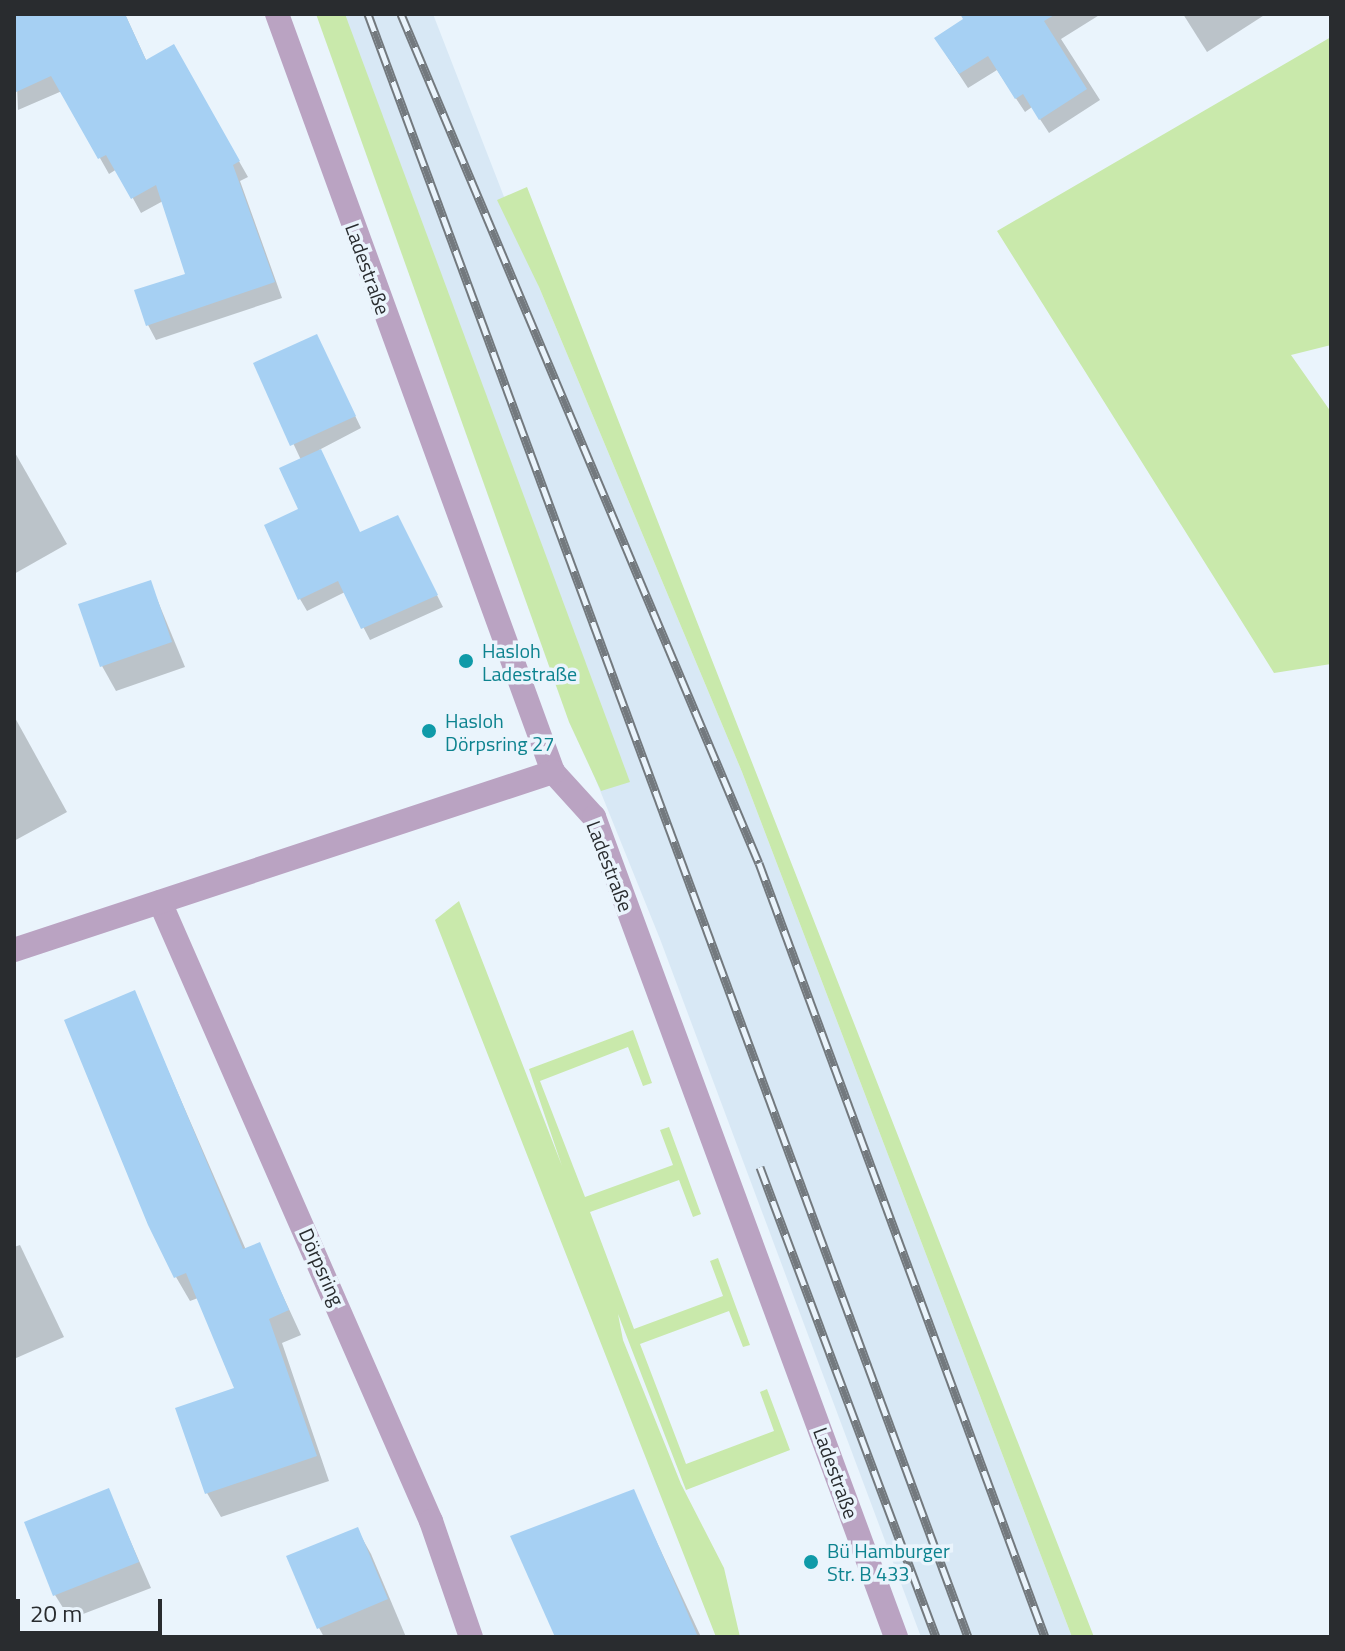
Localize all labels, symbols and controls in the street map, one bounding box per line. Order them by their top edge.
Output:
street label: Ladestraße [340,220,396,318]
place label: Hasloh Ladestraße [482,638,577,685]
marker: Hasloh Ladestraße [457,652,475,670]
place label: Hasloh Dörpsring 27 [445,708,554,755]
marker: Hasloh Dörpsring 27 [420,722,438,740]
street label: Ladestraße [582,817,638,915]
street label: Dörpsring [294,1224,350,1310]
street label: Ladestraße [808,1424,864,1522]
place label: Bü Hamburger Str. B 433 [827,1538,950,1585]
marker: Bü Hamburger Str. B 433 [802,1553,820,1571]
scale bar [20,1583,166,1633]
text: 20 m [30,1595,82,1631]

